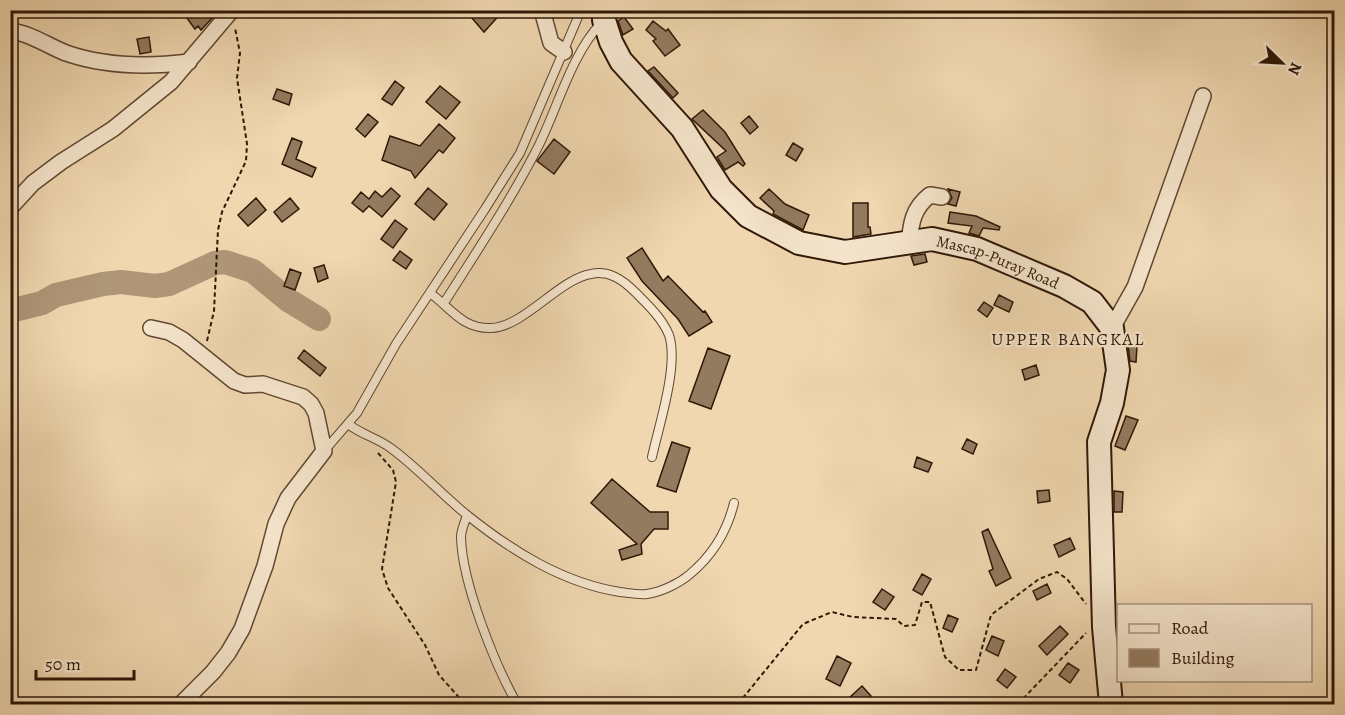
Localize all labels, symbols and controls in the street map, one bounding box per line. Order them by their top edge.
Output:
north arrow [1252,33,1312,93]
text: N [1282,59,1307,79]
street label: Mascap-Puray Road [934,230,1063,295]
district label: UPPER BANGKAL [991,327,1145,351]
legend [1117,604,1312,682]
text: Road [1171,616,1209,640]
scale bar [36,643,134,681]
text: Building [1171,646,1235,670]
text: 50 m [45,652,81,676]

